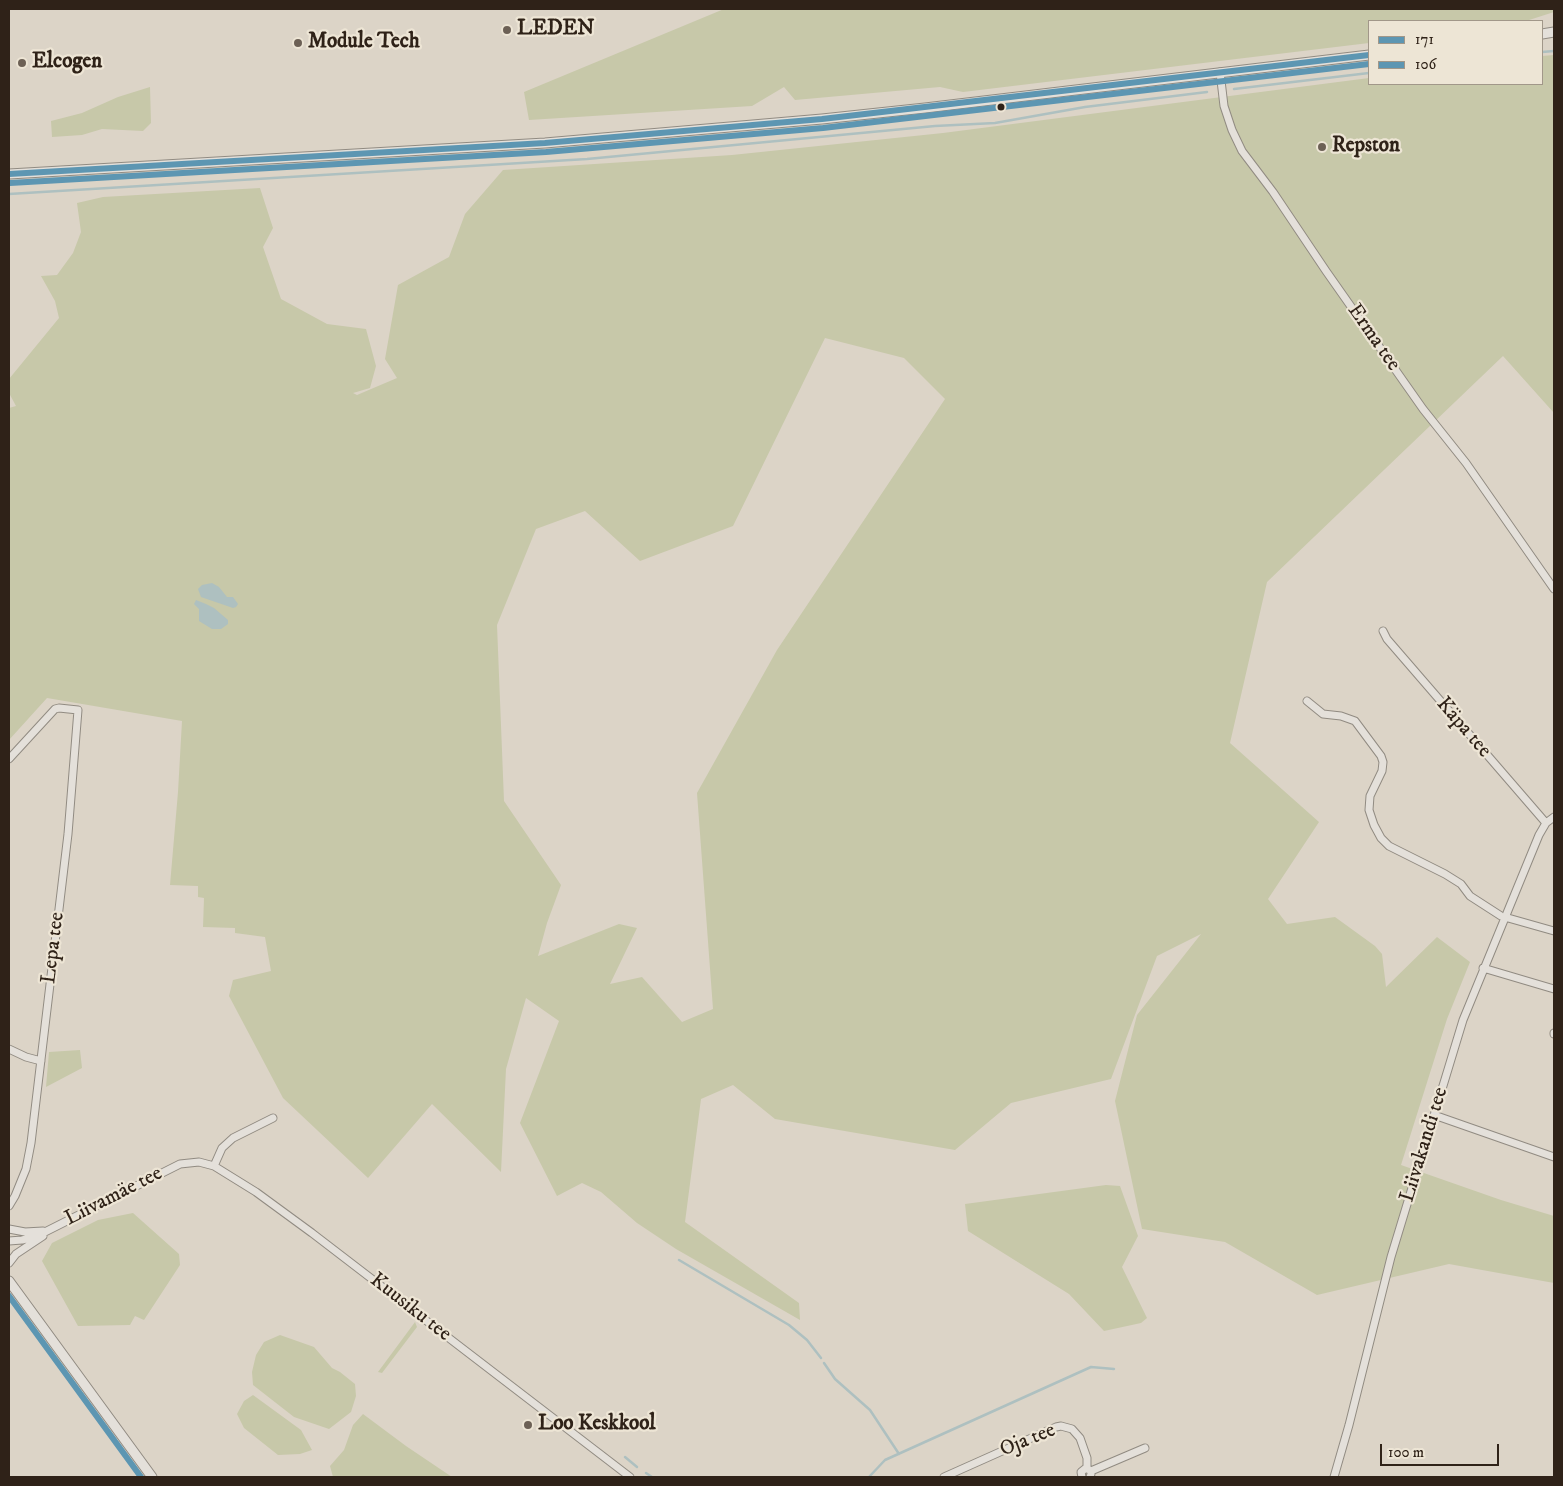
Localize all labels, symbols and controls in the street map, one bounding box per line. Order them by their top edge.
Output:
place label: LEDEN [517,17,594,43]
legend [1368,20,1543,85]
marker: LEDEN [501,24,513,36]
place label: Module Tech [308,30,420,56]
text: 171 [1415,30,1434,49]
marker: Module Tech [292,37,304,49]
place label: Elcogen [32,50,102,76]
text: 106 [1415,55,1436,74]
marker: Elcogen [16,57,28,69]
unlabelled marker [996,102,1006,112]
place label: Repston [1332,134,1400,160]
marker: Repston [1316,141,1328,153]
street label: Erma tee [1341,300,1405,376]
street label: Käpa tee [1430,693,1496,763]
street label: Lepa tee [37,911,71,985]
street label: Liivakandi tee [1396,1084,1454,1206]
street label: Liivamäe tee [61,1162,167,1232]
street label: Kuusiku tee [364,1268,456,1348]
place label: Loo Keskkool [538,1412,656,1438]
marker: Loo Keskkool [522,1419,534,1431]
street label: Oja tee [997,1419,1059,1463]
scale bar [1383,1434,1502,1466]
text: 100 m [1388,1443,1424,1462]

